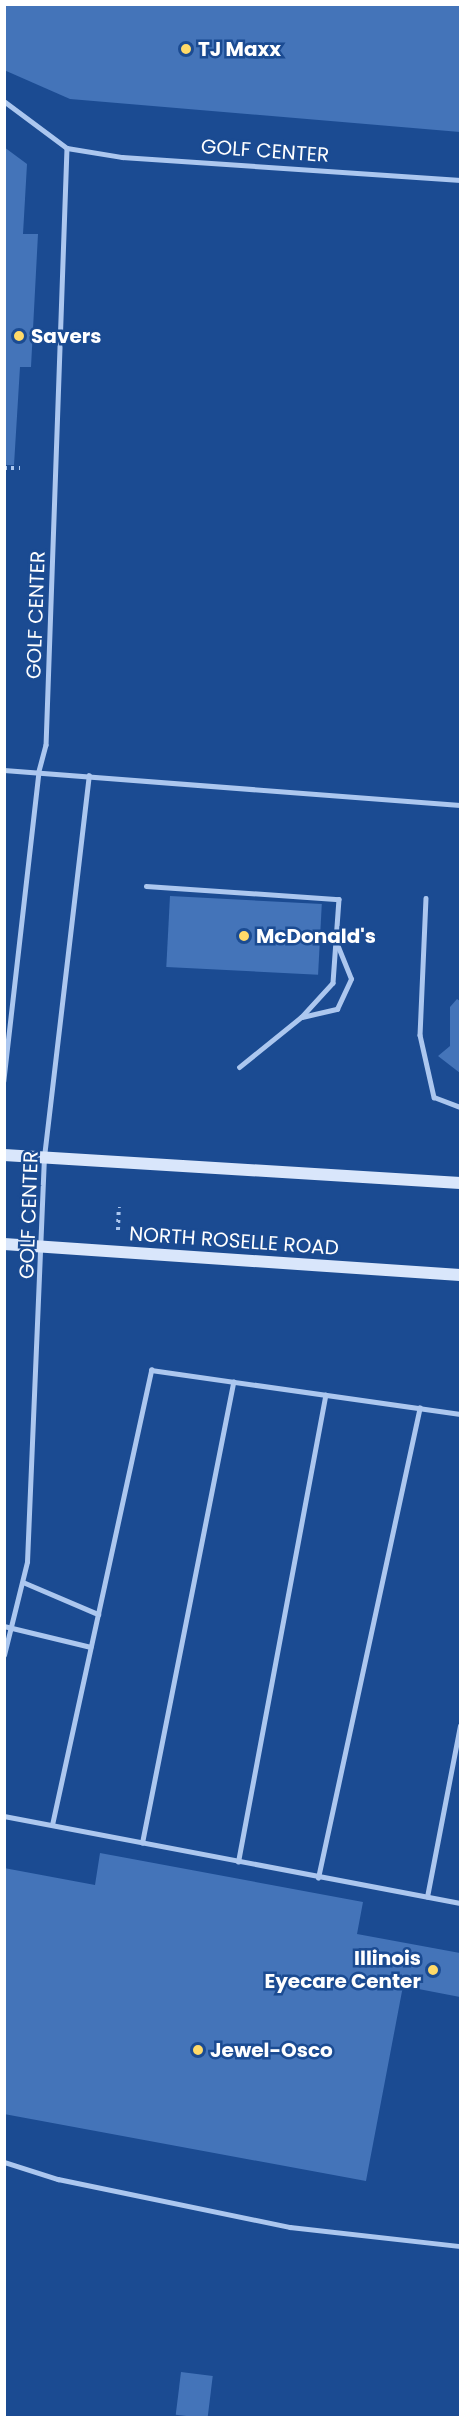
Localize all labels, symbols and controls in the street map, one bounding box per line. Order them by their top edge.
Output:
place label: TJ Maxx [198,37,281,61]
marker: TJ Maxx [179,42,193,56]
street label: GOLF CENTER [200,135,330,167]
place label: Savers [31,324,101,348]
marker: Savers [12,329,26,343]
street label: GOLF CENTER [22,550,50,680]
place label: McDonald's [256,924,376,948]
marker: McDonald's [237,929,251,943]
street label: GOLF CENTER [15,1150,43,1280]
street label: NORTH ROSELLE ROAD [128,1222,340,1260]
place label: Illinois Eyecare Center [264,1946,421,1993]
marker: Illinois Eyecare Center [426,1963,440,1977]
place label: Jewel-Osco [210,2038,333,2062]
marker: Jewel-Osco [191,2043,205,2057]

